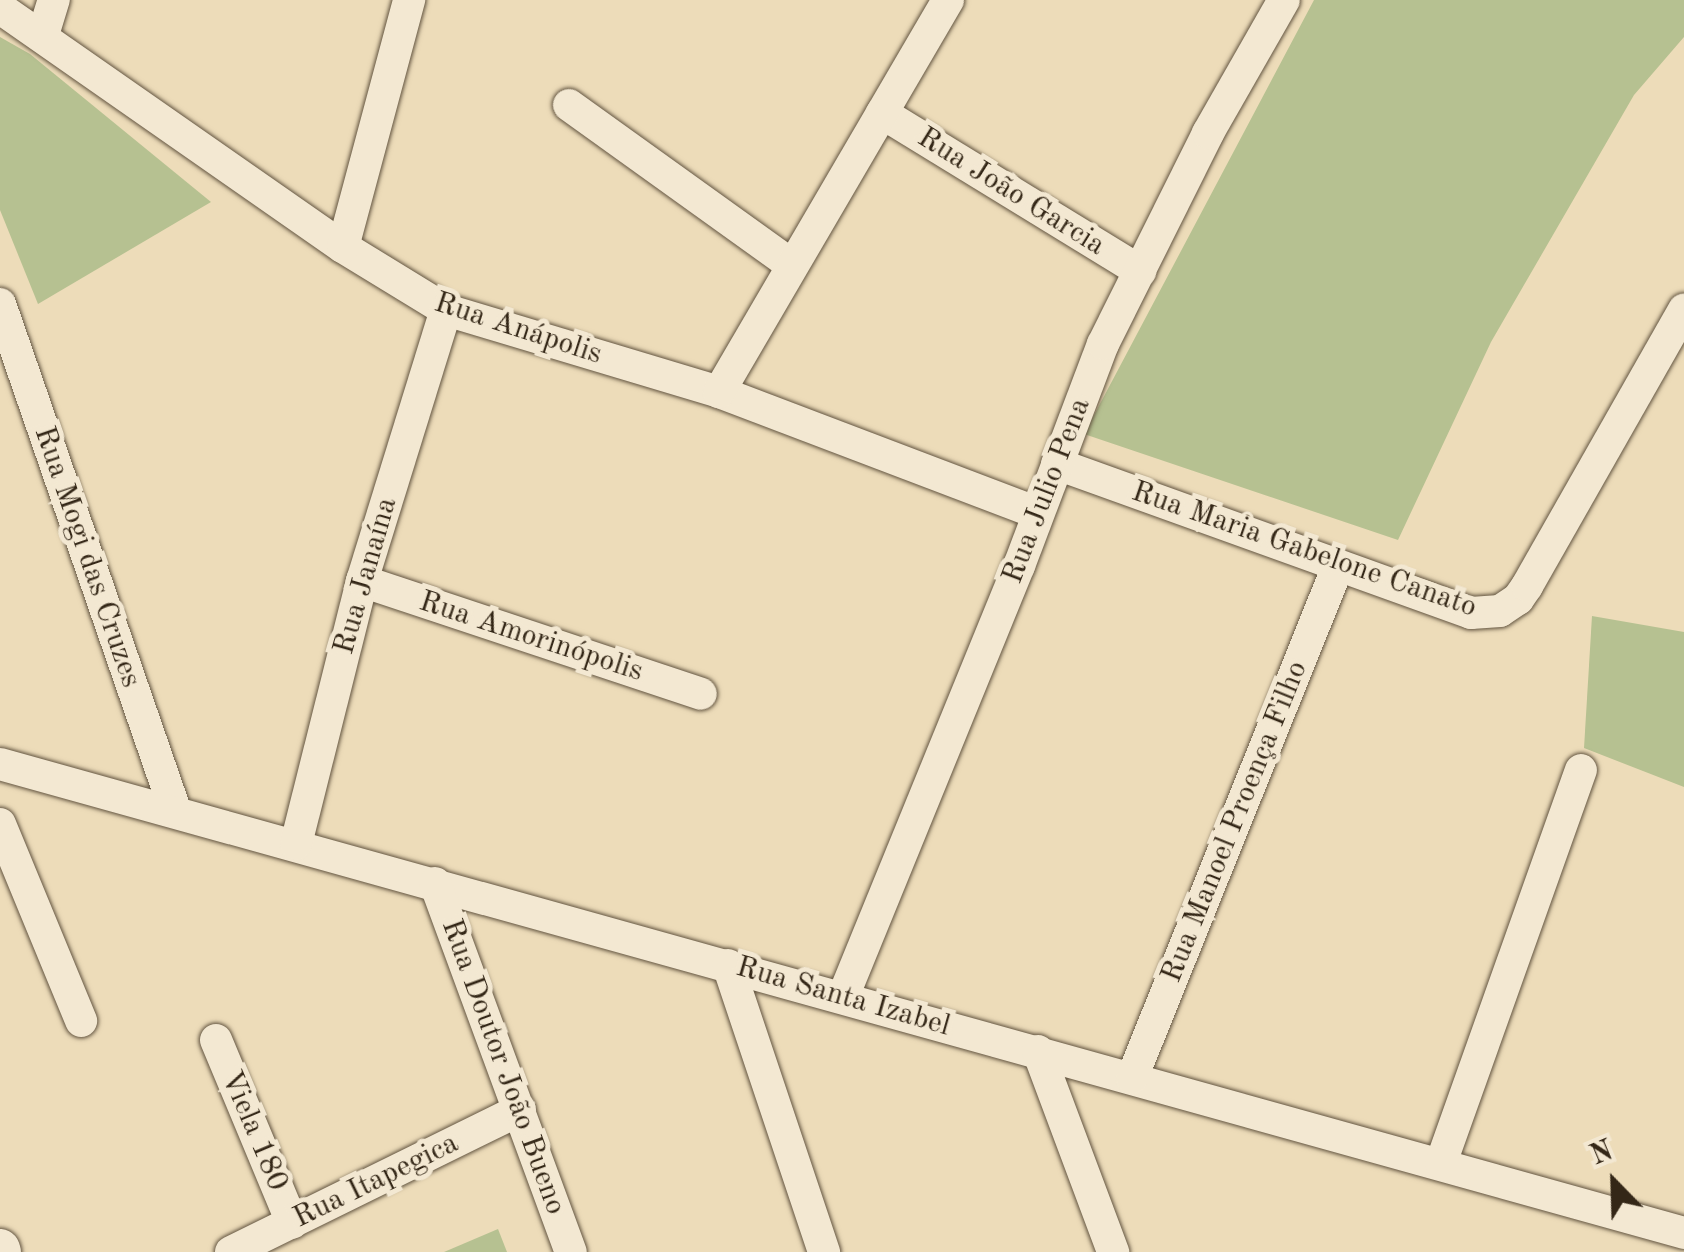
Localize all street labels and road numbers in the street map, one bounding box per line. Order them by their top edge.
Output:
street label: Rua João Garcia [910,120,1112,264]
street label: Rua Anápolis [430,285,606,373]
street label: Rua Julio Pena [995,393,1099,589]
street label: Rua Mogi das Cruzes [25,422,149,692]
street label: Rua Maria Gabelone Canato [1127,474,1481,626]
street label: Rua Janaína [326,493,406,659]
street label: Rua Amorinópolis [414,584,648,690]
street label: Rua Manoel Proença Filho [1154,656,1316,988]
street label: Rua Doutor João Bueno [433,914,573,1220]
street label: Rua Santa Izabel [732,949,954,1045]
street label: Viela 180 [213,1065,295,1197]
street label: Rua Itapegica [287,1125,465,1237]

